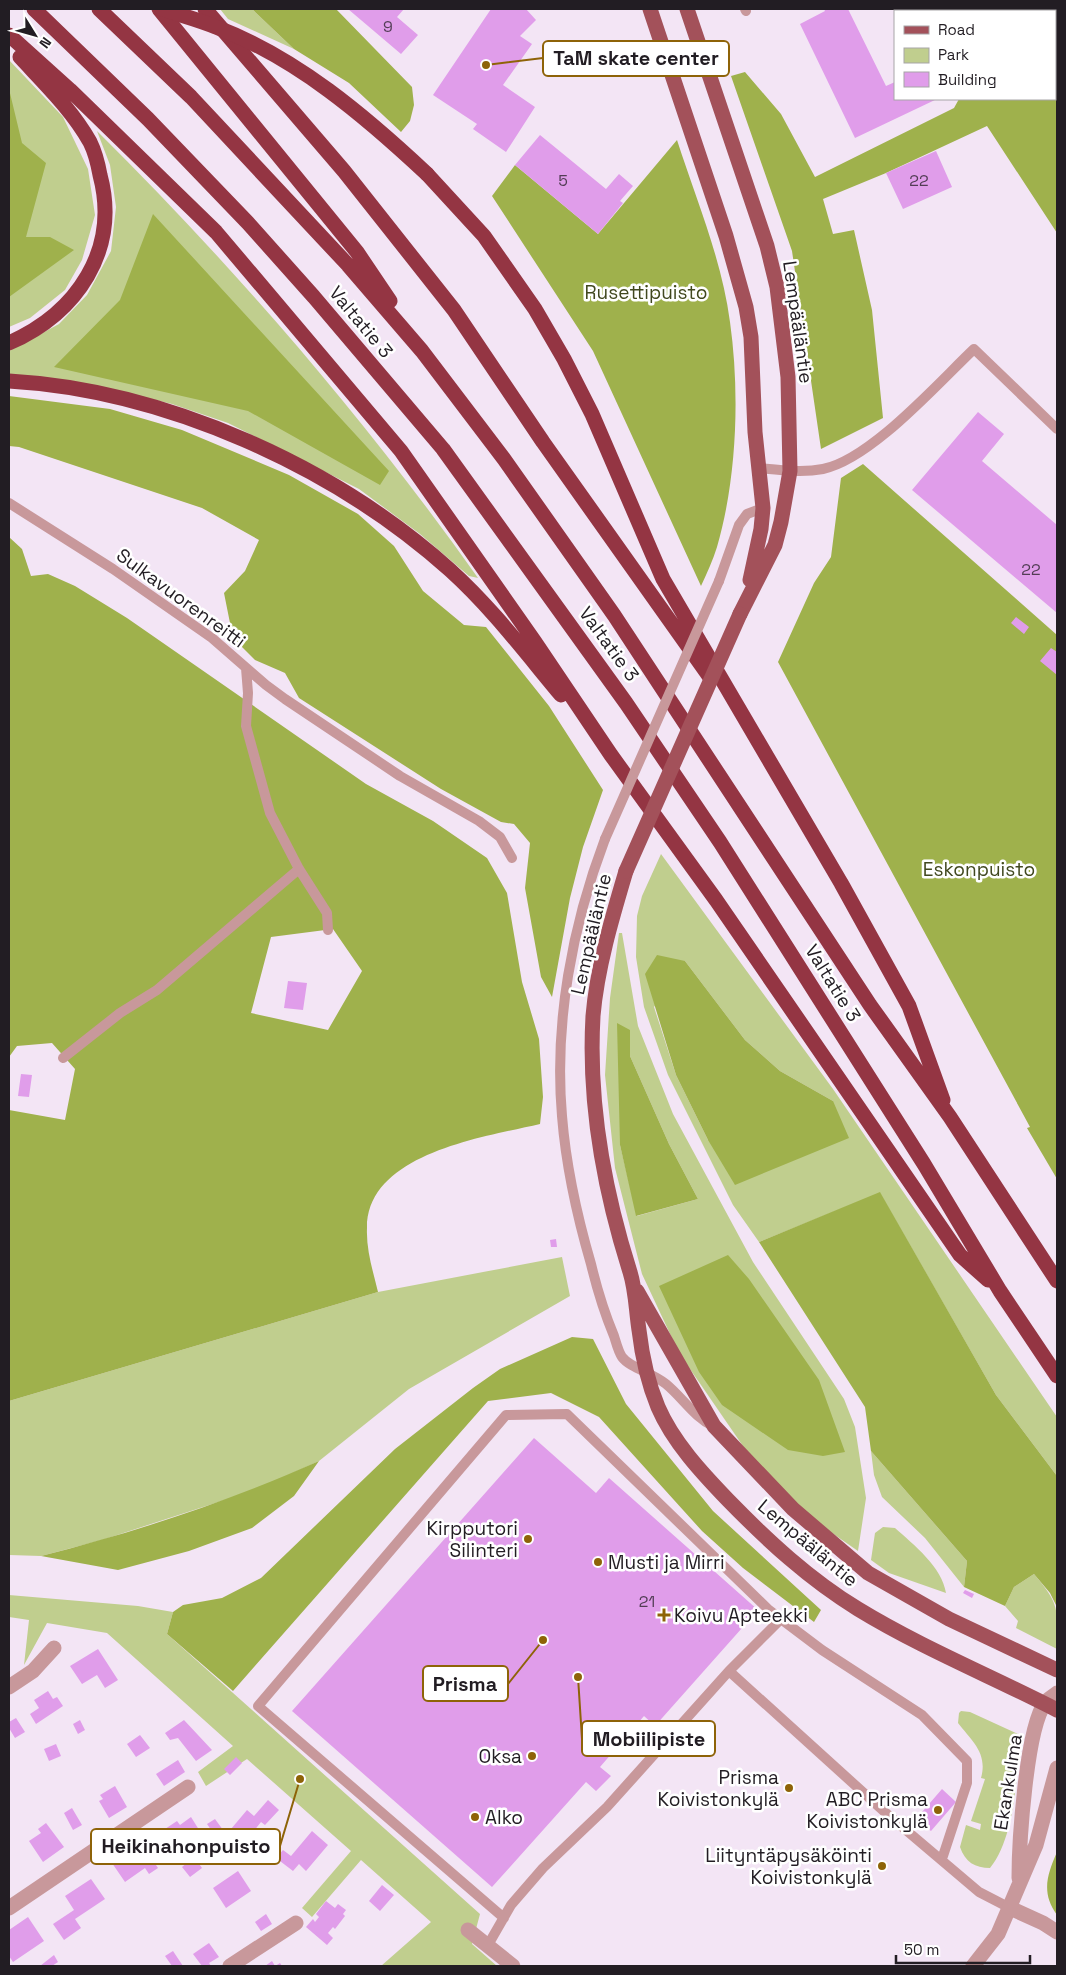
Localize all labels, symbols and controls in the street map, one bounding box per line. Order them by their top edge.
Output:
north arrow [10,10,60,60]
legend [894,10,1056,100]
house number: 9 [383,16,393,37]
text: Road [938,20,975,39]
text: N [35,34,55,52]
callout: TaM skate center [543,41,729,76]
text: TaM skate center [553,45,719,71]
text: Park [938,45,969,64]
text: Building [938,70,997,89]
house number: 5 [558,170,568,191]
house number: 22 [909,170,929,191]
street label: Lempääläntie [777,259,819,385]
park label: Rusettipuisto [585,280,707,305]
street label: Valtatie 3 [324,281,398,363]
street label: Sulkavuorenreitti [111,543,251,653]
house number: 22 [1021,559,1041,580]
street label: Valtatie 3 [573,602,645,686]
park label: Eskonpuisto [923,857,1035,882]
street label: Lempääläntie [565,871,617,997]
street label: Valtatie 3 [799,940,867,1026]
street label: Lempääläntie [753,1494,863,1592]
place label: Kirpputori Silinteri [427,1516,518,1563]
marker: Kirpputori Silinteri [522,1533,534,1545]
place label: Musti ja Mirri [608,1550,725,1575]
marker: Musti ja Mirri [592,1556,604,1568]
house number: 21 [639,1591,655,1612]
place label: Koivu Apteekki [674,1603,808,1628]
marker: Koivu Apteekki [658,1609,670,1621]
callout: Prisma [423,1666,508,1701]
text: Prisma [433,1671,498,1697]
callout: Mobiilipiste [582,1721,715,1756]
text: Mobiilipiste [593,1726,705,1752]
street label: Ekankulma [988,1732,1028,1832]
place label: Oksa [478,1744,522,1769]
marker: Oksa [526,1750,538,1762]
place label: Prisma Koivistonkylä [657,1765,779,1812]
marker: Prisma Koivistonkylä [783,1782,795,1794]
place label: ABC Prisma Koivistonkylä [806,1787,928,1834]
marker: ABC Prisma Koivistonkylä [932,1804,944,1816]
place label: Alko [485,1805,523,1830]
marker: Alko [469,1811,481,1823]
callout: Heikinahonpuisto [91,1829,280,1864]
text: Heikinahonpuisto [101,1833,271,1859]
place label: Liityntäpysäköinti Koivistonkylä [705,1843,872,1890]
marker: Liityntäpysäköinti Koivistonkylä [876,1860,888,1872]
scale bar [896,1932,1030,1964]
text: 50 m [904,1940,939,1959]

